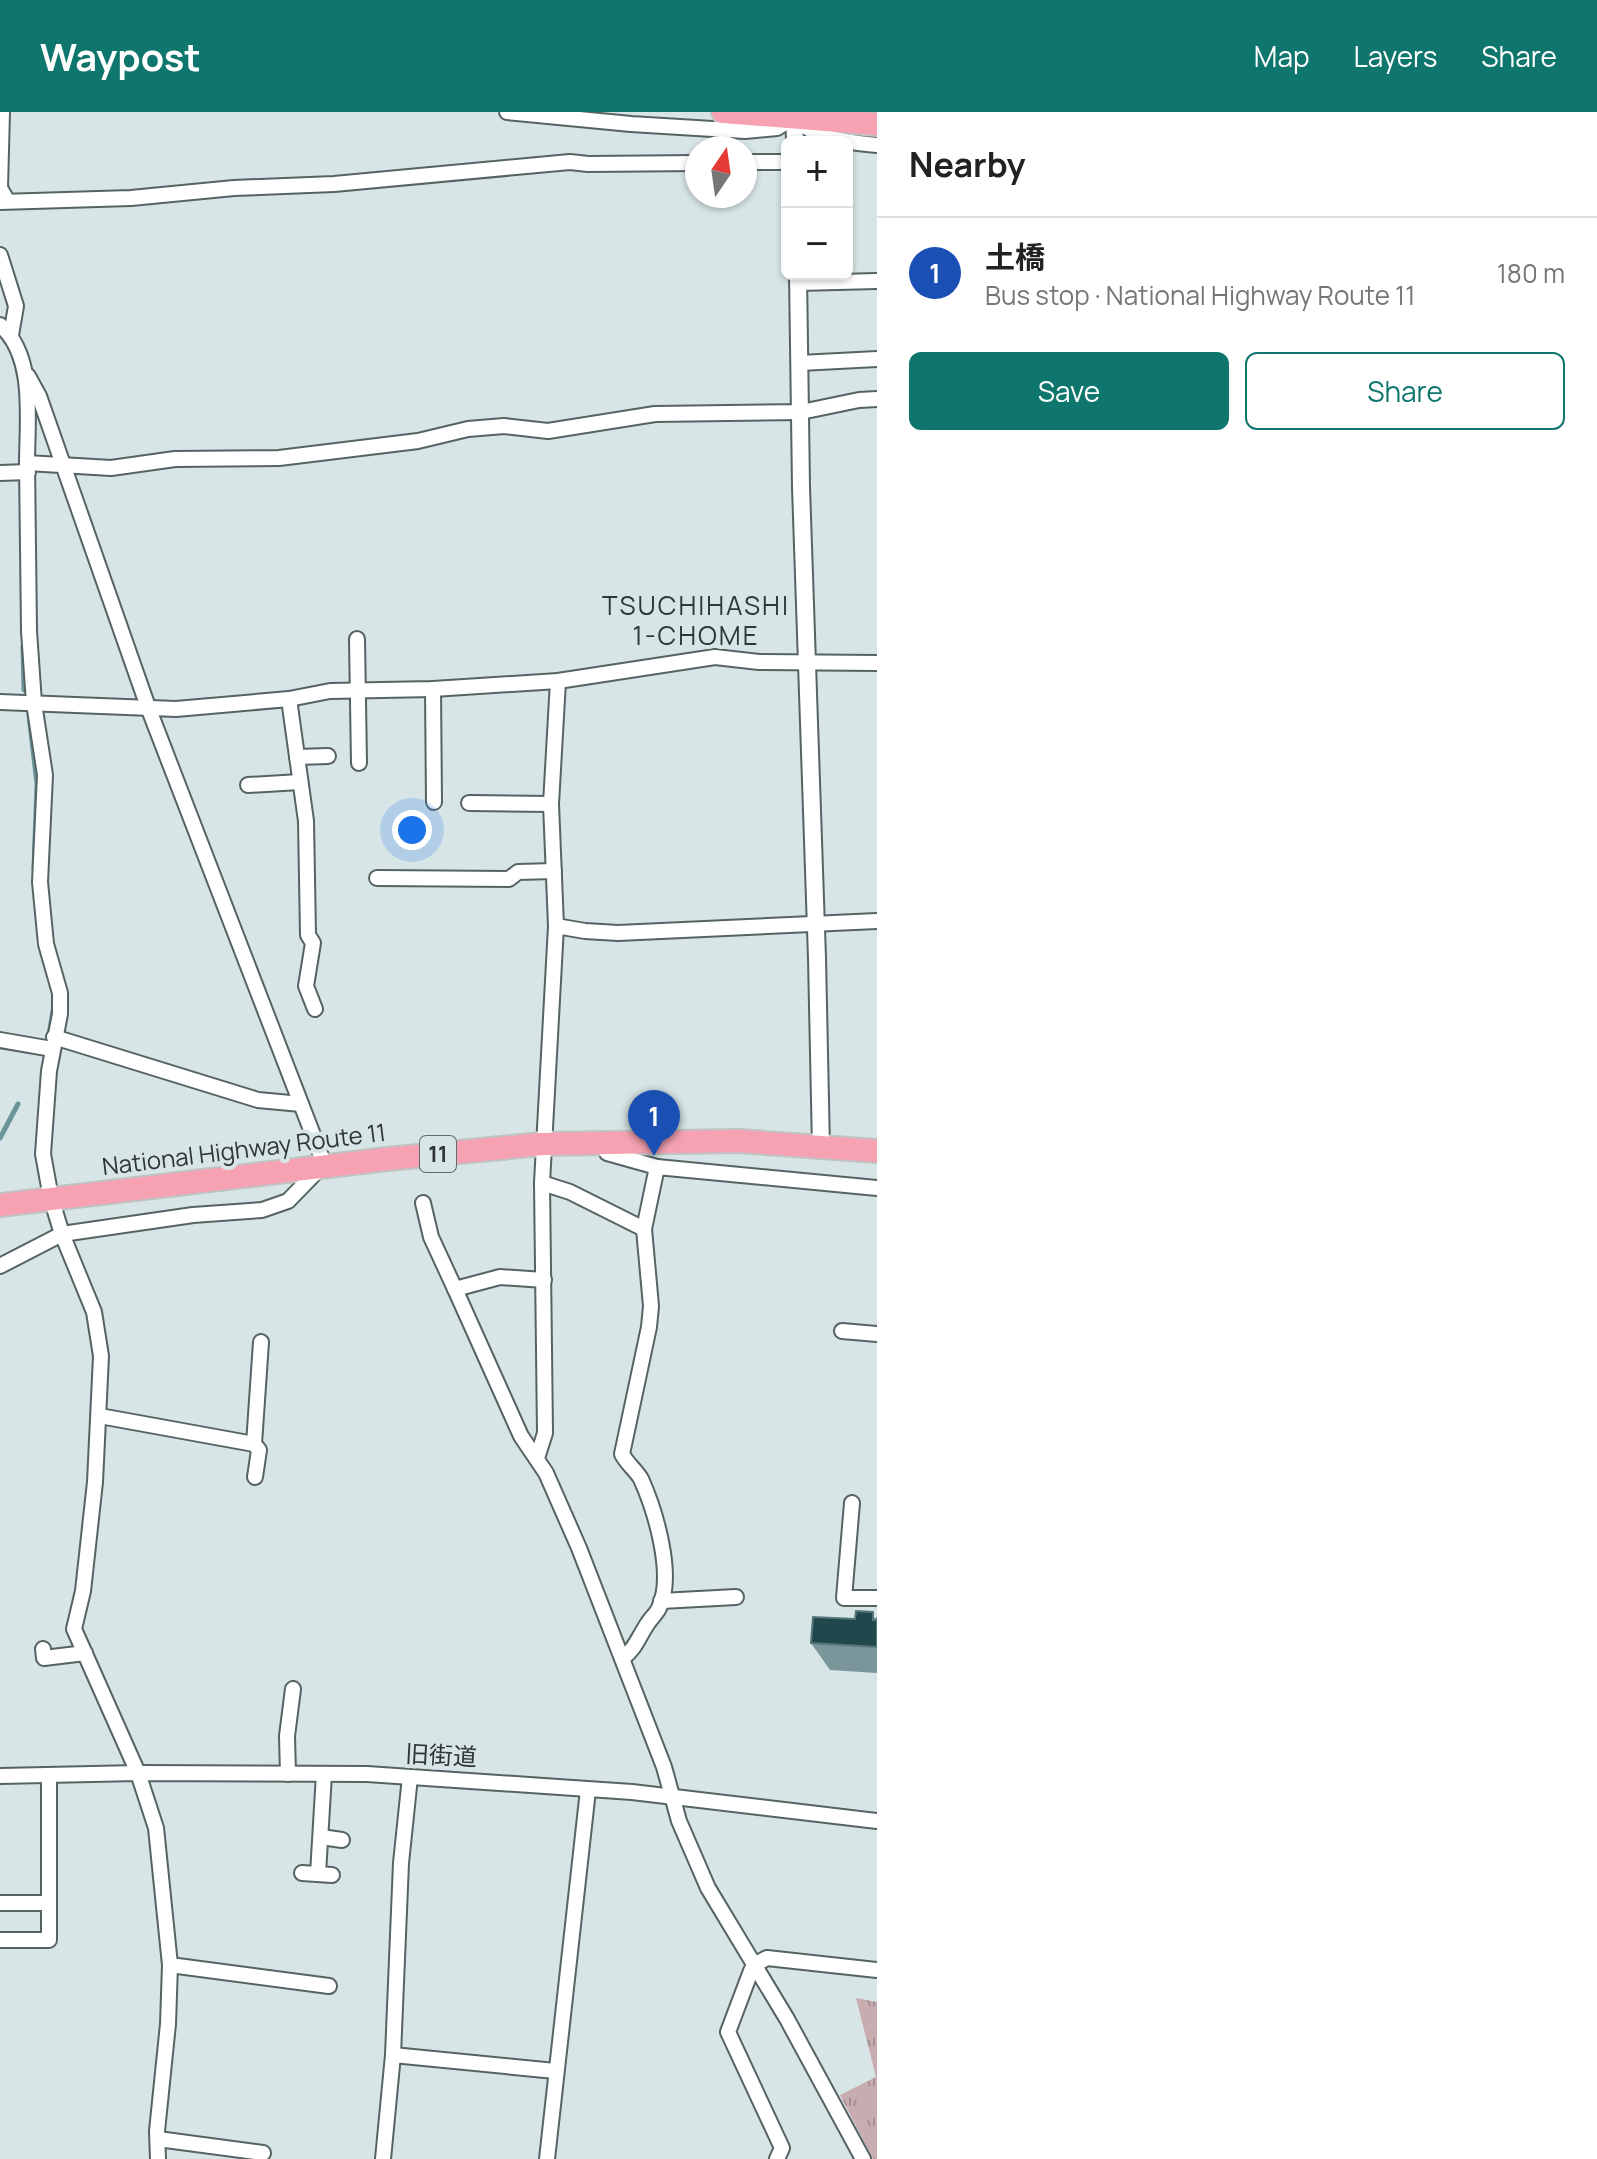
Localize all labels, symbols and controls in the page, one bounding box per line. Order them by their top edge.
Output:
text: Waypost [40,30,201,82]
text: Map [1254,37,1310,75]
text: Layers [1354,37,1437,75]
text: Share [1481,37,1557,75]
north arrow [685,136,757,208]
map controls [781,136,853,280]
button: + [781,136,853,208]
text: Nearby [909,141,1025,187]
button: − [781,208,853,280]
text: 土橋 [985,236,1045,277]
text: 1 [929,255,941,291]
text: 180 m [1497,255,1565,291]
text: Bus stop · National Highway Route 11 [985,277,1415,313]
button: Save [909,352,1229,430]
button: Share [1245,352,1565,430]
district label: TSUCHIHASHI 1-CHOME [602,587,790,653]
your location [392,810,432,850]
pin: 1 [628,1090,680,1156]
street label: National Highway Route 11 [100,1115,388,1182]
road number: 11 [420,1136,456,1172]
street label: 旧街道 [404,1736,478,1773]

